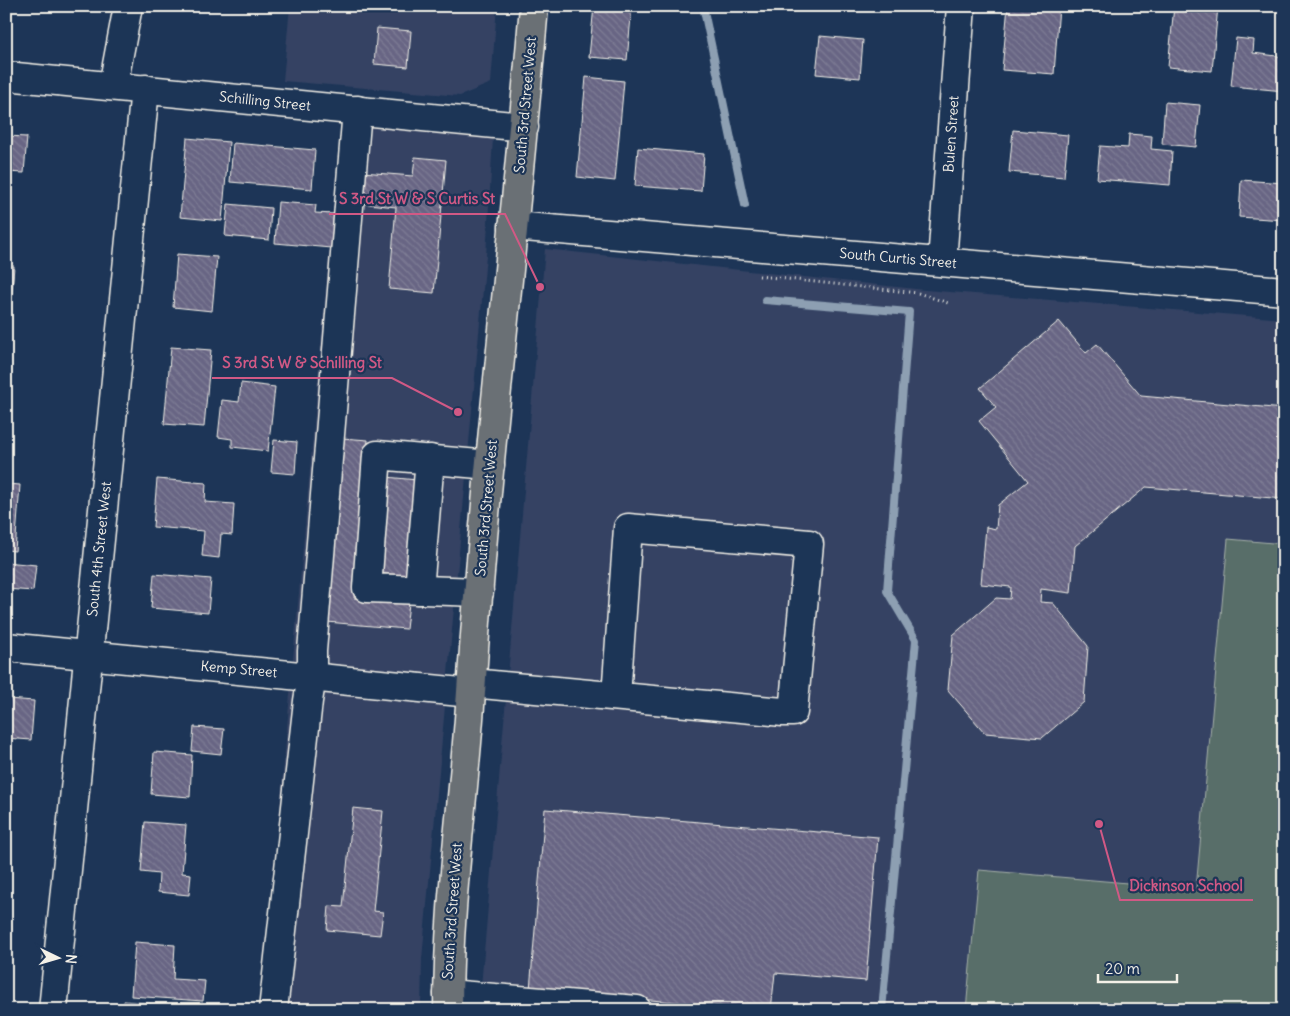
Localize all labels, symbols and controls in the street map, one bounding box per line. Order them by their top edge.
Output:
street label: South 3rd Street West [510,36,540,174]
street label: Schilling Street [218,87,312,115]
street label: Bulen Street [939,95,963,173]
callout: S 3rd St W & S Curtis St [329,184,505,214]
text: S 3rd St W & S Curtis St [339,189,496,208]
street label: South Curtis Street [839,244,958,272]
callout: S 3rd St W & Schilling St [212,348,392,378]
text: S 3rd St W & Schilling St [222,353,383,373]
street label: South 3rd Street West [471,439,501,577]
street label: South 4th Street West [83,480,115,617]
street label: Kemp Street [200,657,278,681]
street label: South 3rd Street West [438,842,466,980]
callout: Dickinson School [1120,870,1253,900]
text: Dickinson School [1129,876,1243,895]
north arrow [32,934,82,984]
scale bar [1098,951,1176,983]
text: N [62,954,80,965]
text: 20 m [1105,959,1140,978]

